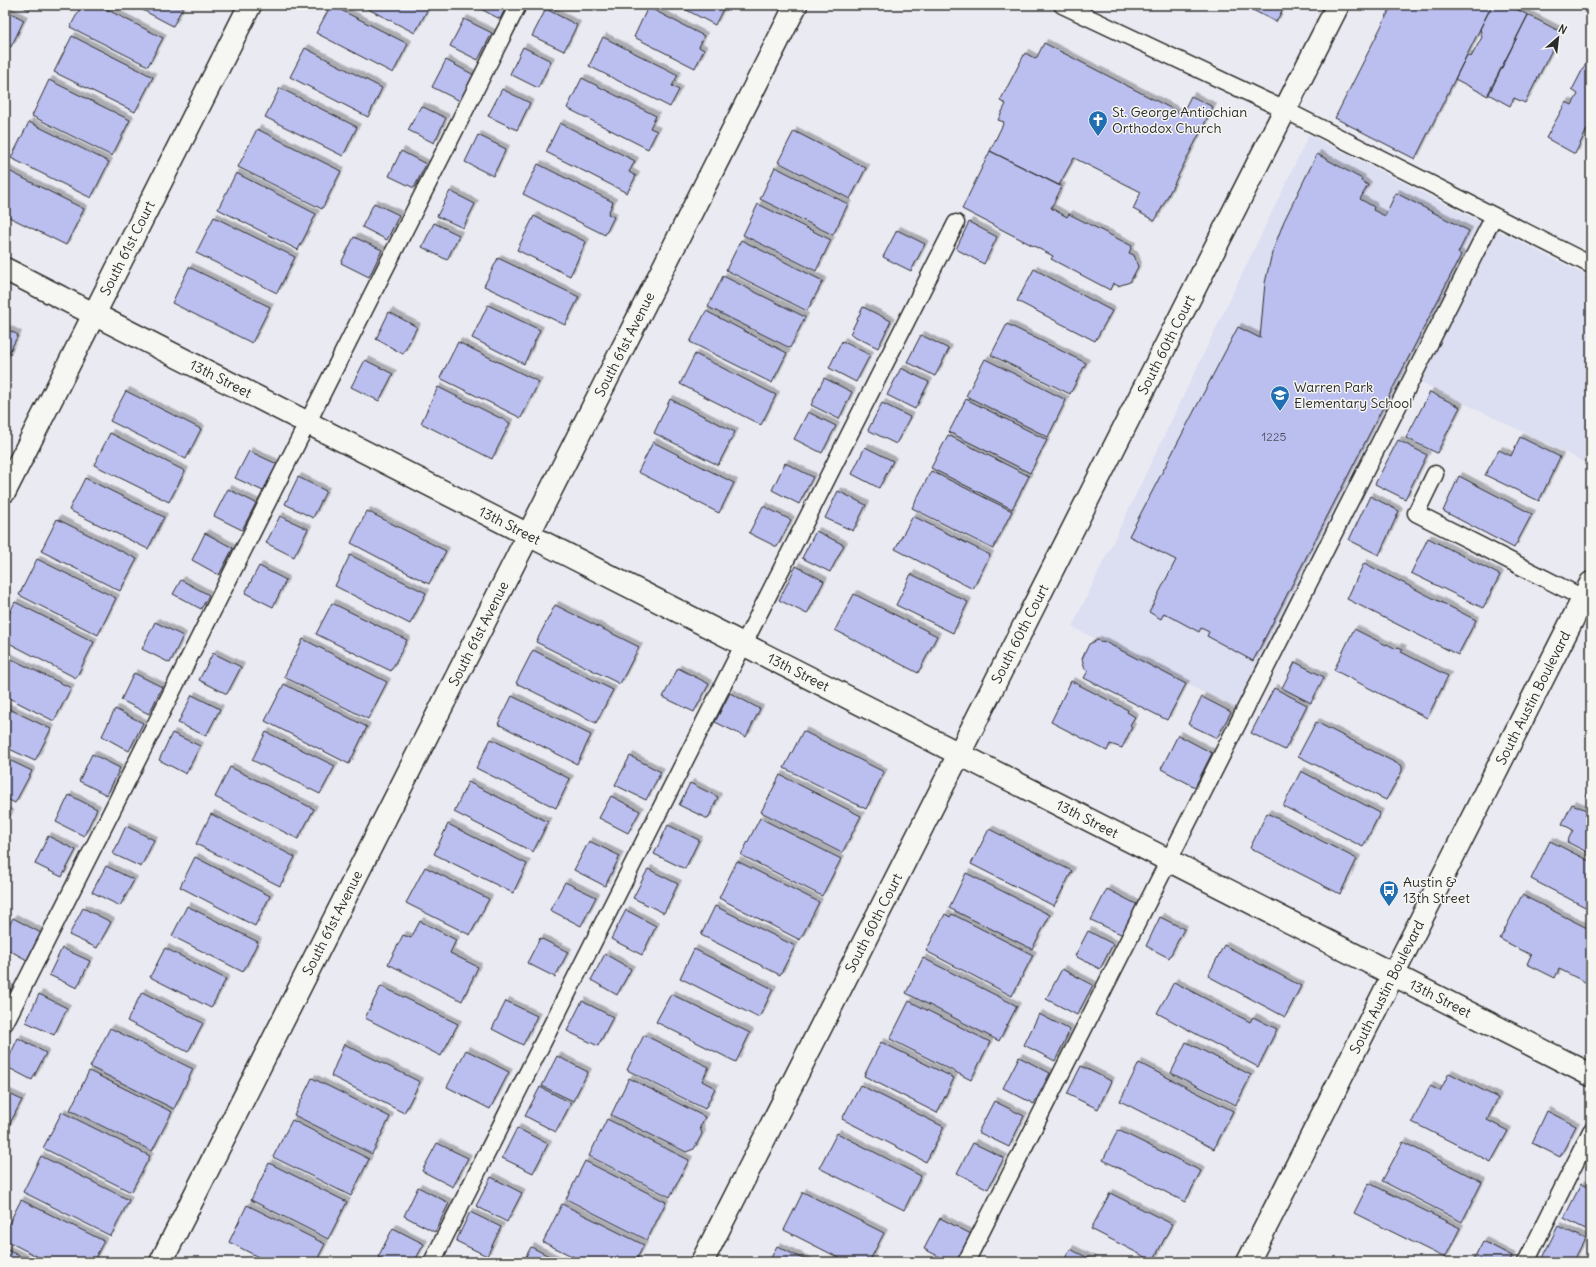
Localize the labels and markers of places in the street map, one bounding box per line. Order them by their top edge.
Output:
place label: St. George Antiochian Orthodox Church [1112,103,1247,137]
church icon: St. George Antiochian Orthodox Church [1087,109,1109,137]
place label: Warren Park Elementary School [1294,378,1412,412]
school or university icon: Warren Park Elementary School [1269,384,1291,412]
place label: Austin & 13th Street [1403,873,1470,907]
bus stop icon: Austin & 13th Street [1378,879,1400,907]

